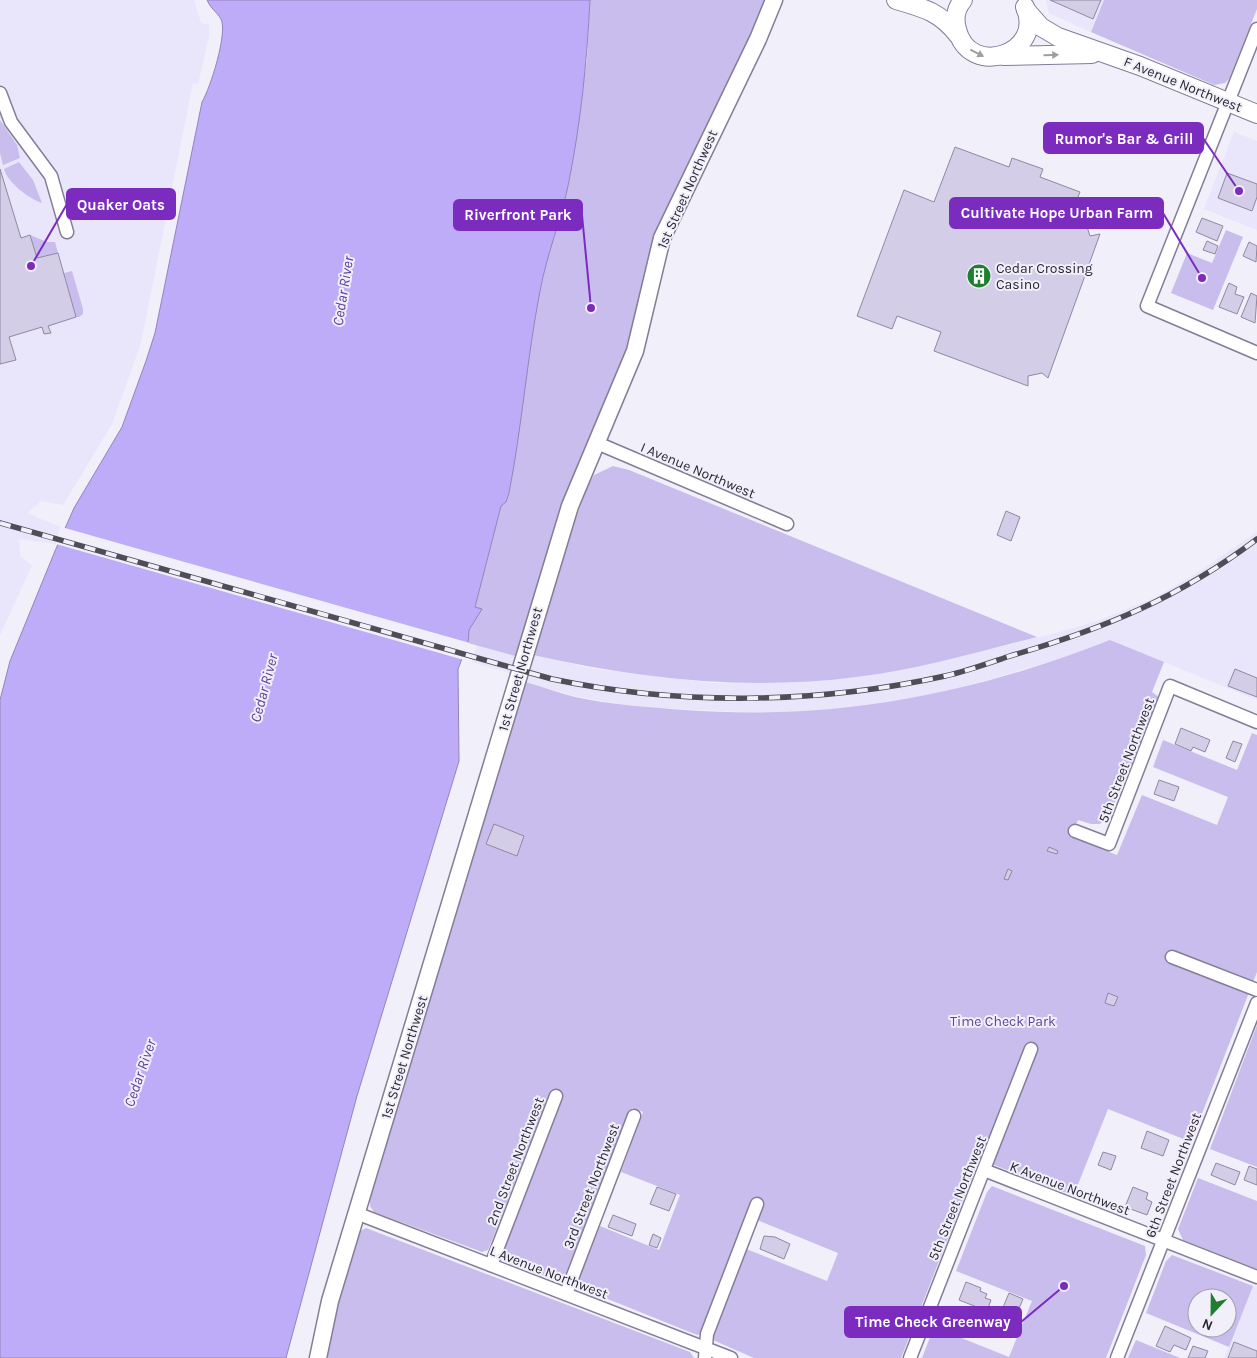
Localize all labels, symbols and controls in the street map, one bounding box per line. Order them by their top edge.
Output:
one-way arrow [970,49,984,57]
one-way arrow [1044,51,1060,59]
street label: F Avenue Northwest [1121,53,1244,116]
callout: Rumor's Bar & Grill [1044,123,1203,153]
street label: 1st Street Northwest [654,127,721,251]
text: Rumor's Bar & Grill [1055,130,1193,148]
callout: Quaker Oats [67,189,175,219]
text: Quaker Oats [77,196,165,214]
callout: Cultivate Hope Urban Farm [950,198,1163,228]
callout: Riverfront Park [454,200,582,230]
text: Cultivate Hope Urban Farm [961,204,1153,222]
text: Riverfront Park [464,206,572,224]
water label: Cedar River [329,254,358,327]
place label: Cedar Crossing Casino [996,260,1093,293]
building icon: Cedar Crossing Casino [966,263,992,289]
street label: I Avenue Northwest [638,439,758,502]
street label: 1st Street Northwest [495,605,546,733]
water label: Cedar River [246,651,282,724]
street label: 5th Street Northwest [1095,695,1158,825]
street label: 1st Street Northwest [378,993,431,1121]
park label: Time Check Park [950,1013,1056,1030]
water label: Cedar River [120,1036,160,1109]
street label: 2nd Street Northwest [483,1095,548,1228]
street label: 6th Street Northwest [1142,1110,1205,1240]
street label: 3rd Street Northwest [560,1121,623,1251]
street label: 5th Street Northwest [925,1134,990,1263]
street label: K Avenue Northwest [1007,1158,1132,1219]
street label: L Avenue Northwest [487,1242,610,1303]
north arrow [1187,1288,1237,1338]
callout: Time Check Greenway [845,1307,1021,1337]
text: Time Check Greenway [855,1313,1011,1331]
text: N [1199,1315,1215,1334]

